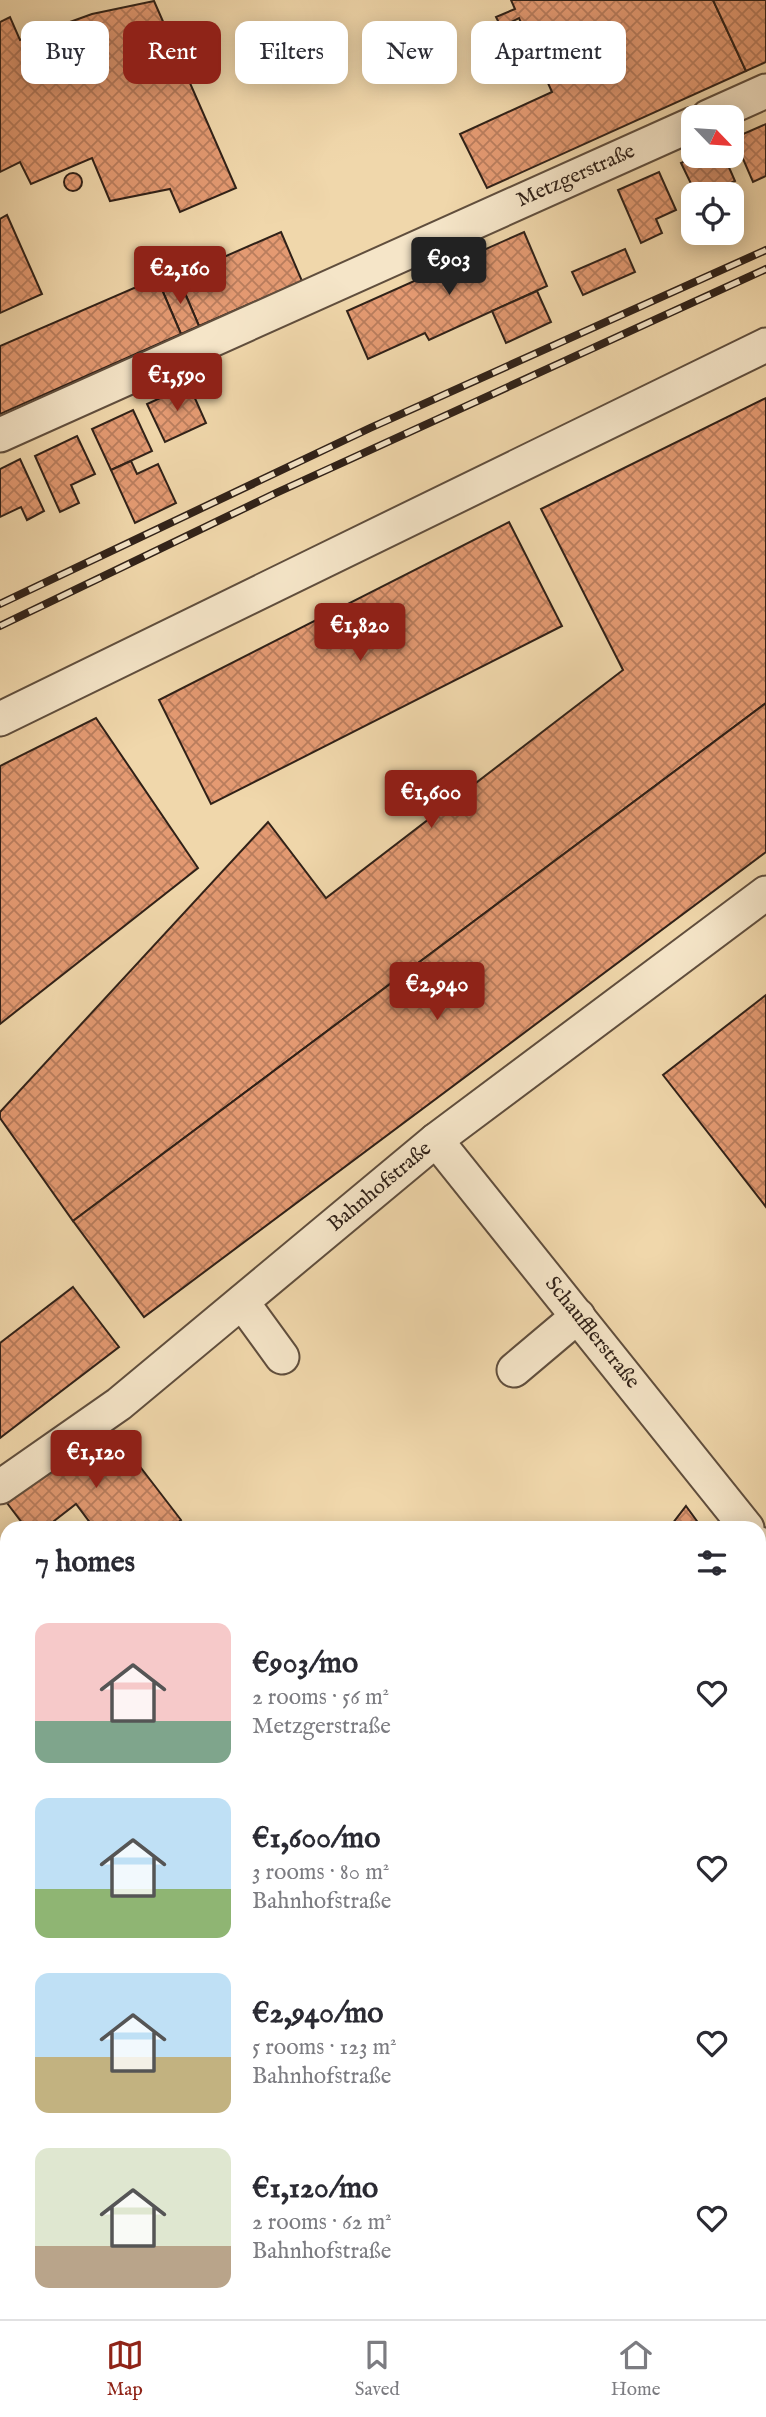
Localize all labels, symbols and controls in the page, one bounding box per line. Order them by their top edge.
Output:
chip: Buy [21,21,109,84]
chip: Rent [123,21,221,84]
chip: Filters [235,21,348,84]
chip: New [362,21,457,84]
chip: Apartment [471,21,626,84]
north arrow [681,105,744,168]
map controls [681,105,744,245]
street label: Metzgerstraße [513,138,640,214]
button: locate [681,182,744,245]
pin: €903 [408,238,490,297]
text: €903 [427,245,471,274]
pin: €2,160 [123,246,237,306]
text: €2,160 [150,254,210,283]
pin: €1,590 [120,354,234,413]
text: €1,590 [148,361,206,390]
pin: €1,820 [303,604,417,663]
text: €1,820 [330,611,390,640]
pin: €1,600 [374,770,488,830]
text: €1,600 [401,778,461,807]
pin: €2,940 [380,962,494,1022]
text: €2,940 [406,970,468,999]
street label: Bahnhofstraße [323,1136,438,1238]
street label: Schaufflerstraße [538,1271,646,1395]
pin: €1,120 [39,1430,153,1490]
text: €1,120 [67,1438,125,1467]
text: 7 homes [35,1544,135,1582]
icon: filters [693,1544,731,1582]
text: €903/mo [252,1645,358,1683]
icon: home [91,1651,175,1735]
icon: heart [693,1674,731,1712]
text: 2 rooms · 56 m² [252,1683,389,1712]
text: Metzgerstraße [252,1712,391,1741]
text: €1,600/mo [252,1820,380,1858]
icon: home [91,1826,175,1910]
icon: heart [693,1849,731,1887]
text: 3 rooms · 80 m² [252,1858,389,1887]
text: Bahnhofstraße [252,1887,391,1916]
text: €2,940/mo [252,1995,383,2033]
icon: home [91,2001,175,2085]
icon: heart [693,2024,731,2062]
text: 5 rooms · 123 m² [252,2033,397,2062]
text: Bahnhofstraße [252,2062,391,2091]
text: €1,120/mo [252,2170,378,2208]
icon: home [91,2176,175,2260]
icon: heart [693,2199,731,2237]
text: 2 rooms · 62 m² [252,2208,392,2237]
text: Bahnhofstraße [252,2237,391,2266]
tab: Map [106,2336,144,2402]
tab: Saved [355,2336,400,2402]
tab: Home [611,2336,660,2402]

